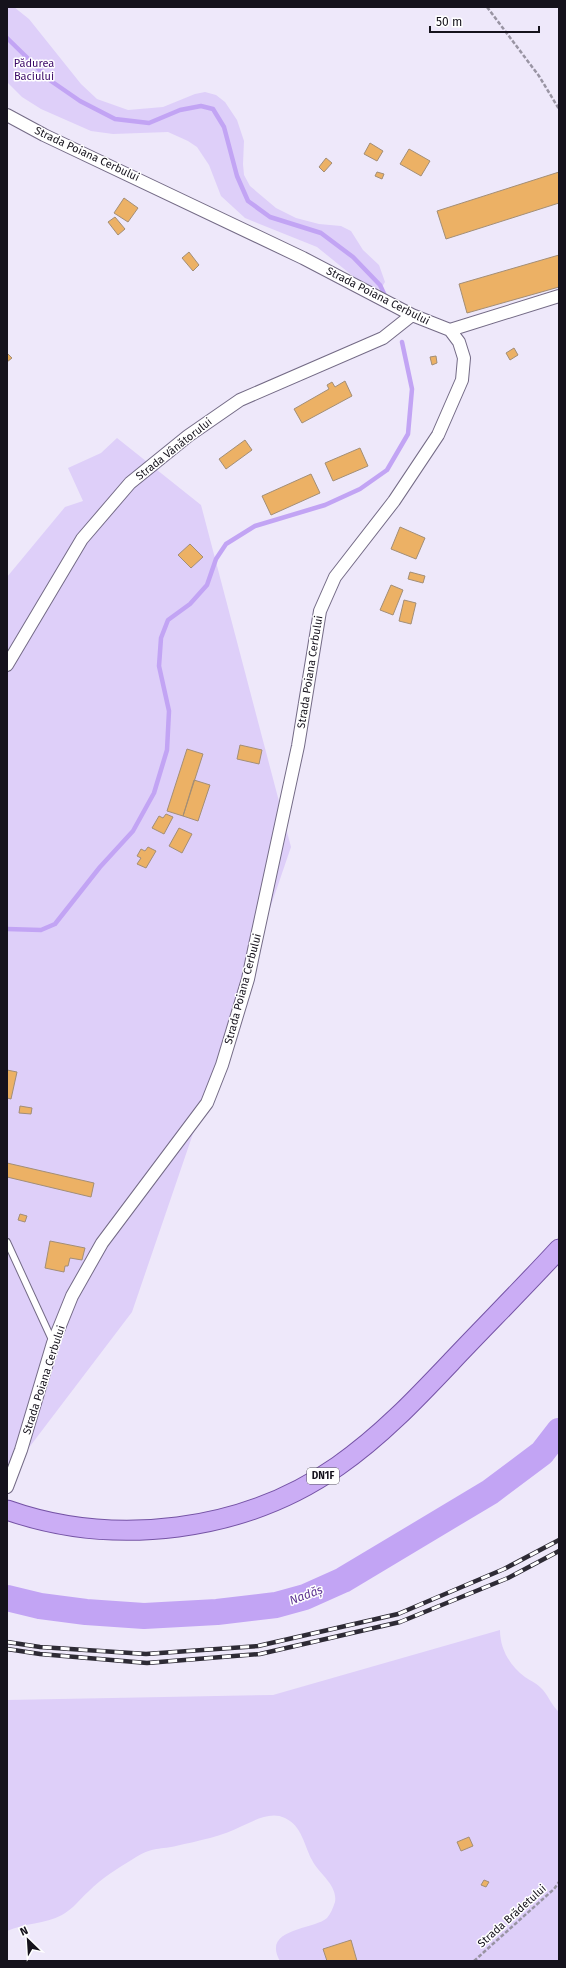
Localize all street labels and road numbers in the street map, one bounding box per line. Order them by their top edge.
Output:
street label: Strada Poiana Cerbului [33,124,141,184]
street label: Strada Poiana Cerbului [324,264,432,328]
street label: Strada Vânătorului [133,415,215,483]
street label: Strada Poiana Cerbului [295,615,325,729]
street label: Strada Poiana Cerbului [222,932,264,1046]
street label: Strada Poiana Cerbului [20,1324,68,1436]
road number: DN1F [307,1468,339,1484]
street label: Strada Brădetului [475,1882,549,1950]

